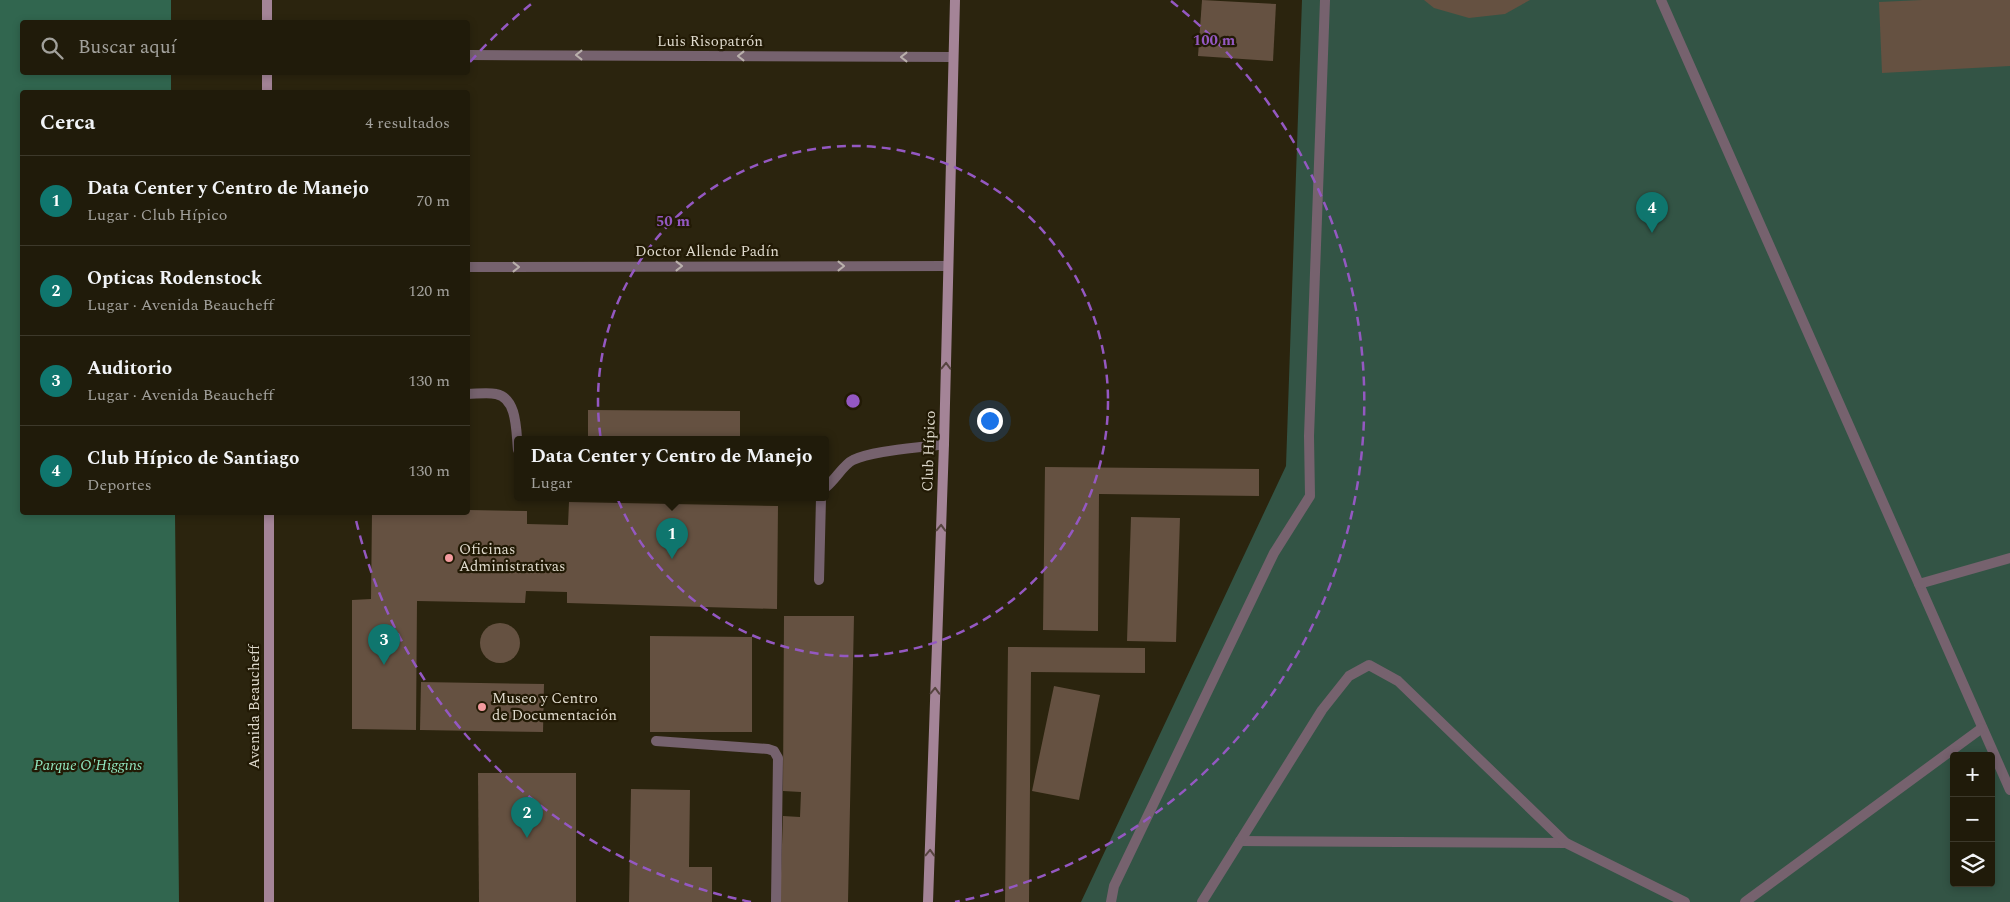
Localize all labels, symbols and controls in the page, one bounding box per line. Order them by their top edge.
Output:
search box [20,20,470,75]
text: 100 m [1193,29,1236,52]
street label: Luis Risopatrón [657,30,763,53]
text: Buscar aquí [78,33,177,62]
icon: search [38,34,66,62]
one-way arrow [575,50,582,60]
one-way arrow [737,51,745,61]
one-way arrow [900,52,908,62]
text: Cerca [40,107,95,139]
text: 4 resultados [365,111,450,135]
text: Data Center y Centro de Manejo [87,174,369,203]
text: 1 [52,189,60,213]
text: 70 m [416,189,450,213]
pin: 4 [1636,192,1668,233]
text: Lugar · Club Hípico [87,203,227,227]
text: 50 m [656,210,691,233]
street label: Doctor Allende Padín [635,240,779,263]
one-way arrow [675,261,683,271]
one-way arrow [838,261,845,271]
one-way arrow [512,262,520,272]
text: Opticas Rodenstock [87,264,262,293]
text: 2 [52,279,60,303]
text: 120 m [408,279,450,303]
text: Lugar · Avenida Beaucheff [87,293,274,317]
text: Auditorio [87,354,172,383]
one-way arrow [940,362,951,370]
text: 3 [52,369,60,393]
text: 130 m [408,369,450,393]
text: Lugar · Avenida Beaucheff [87,383,274,407]
centre of rings [844,392,862,410]
your location [977,408,1003,434]
street label: Club Hípico [916,410,942,492]
popup [514,436,829,501]
text: Data Center y Centro de Manejo [531,442,812,471]
text: Club Hípico de Santiago [87,444,299,473]
text: 4 [52,459,60,483]
text: 130 m [408,459,450,483]
text: Lugar [531,471,572,495]
text: Deportes [87,473,152,497]
pin: 1 [656,518,688,559]
one-way arrow [936,524,947,532]
place label: Oficinas Administrativas [459,538,565,578]
marker: Oficinas Administrativas [443,552,455,564]
pin: 3 [368,624,400,665]
street label: Avenida Beaucheff [243,643,266,769]
place label: Museo y Centro de Documentación [492,687,617,727]
one-way arrow [930,687,941,695]
marker: Museo y Centro de Documentación [476,701,488,713]
map controls [1950,752,1995,887]
button: + [1950,752,1995,797]
park label: Parque O'Higgins [34,754,143,777]
pin: 2 [511,797,543,838]
button: − [1950,797,1995,842]
button: layers [1950,842,1995,887]
one-way arrow [924,849,935,857]

